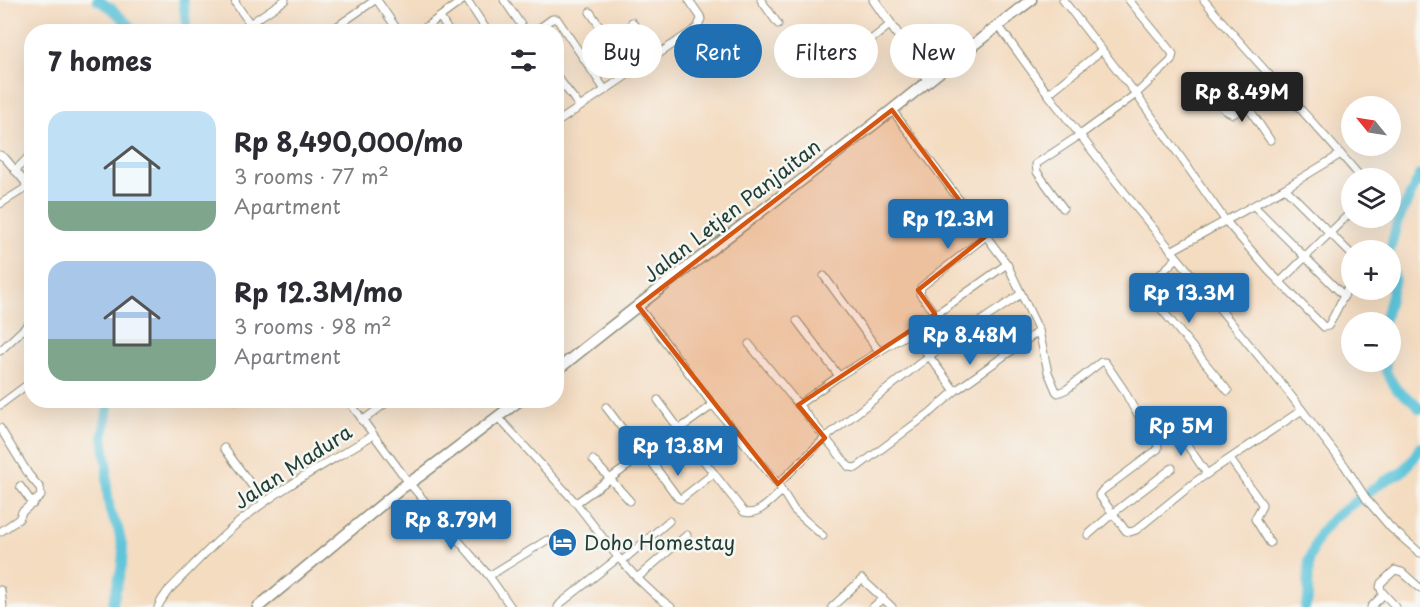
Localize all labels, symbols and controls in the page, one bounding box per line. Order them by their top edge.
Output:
chip: Buy [582,24,662,78]
chip: Rent [674,24,762,78]
chip: Filters [774,24,878,78]
chip: New [890,24,976,78]
text: 7 homes [48,41,152,80]
icon: filters [507,44,540,77]
pin: Rp 8.49M [1180,72,1304,123]
text: Rp 8.49M [1195,76,1289,106]
north arrow [1341,96,1401,156]
map controls [1341,96,1401,372]
text: Rp 8,490,000/mo [234,122,463,161]
street label: Jalan Letjen Panjaitan [636,131,827,289]
icon: home [96,135,168,207]
text: 3 rooms · 77 m² [234,161,389,191]
button: layers [1341,168,1401,228]
text: Apartment [234,191,341,221]
pin: Rp 12.3M [886,199,1010,250]
text: Rp 12.3M [902,203,994,233]
button: + [1341,240,1401,300]
text: Rp 12.3M/mo [234,272,402,311]
pin: Rp 13.3M [1127,273,1251,324]
text: Rp 13.3M [1143,277,1235,307]
icon: home [96,285,168,357]
text: 3 rooms · 98 m² [234,311,392,341]
button: − [1341,312,1401,372]
pin: Rp 8.48M [908,315,1032,366]
text: Rp 8.48M [923,319,1017,349]
text: Apartment [234,341,341,371]
pin: Rp 5M [1139,406,1223,457]
text: Rp 5M [1149,410,1213,440]
street label: Jalan Madura [227,416,358,516]
pin: Rp 13.8M [616,426,740,477]
text: Rp 13.8M [632,430,724,460]
pin: Rp 8.79M [389,500,513,551]
text: Rp 8.79M [405,504,497,534]
hotel icon: Doho Homestay [547,527,579,559]
place label: Doho Homestay [584,527,735,557]

